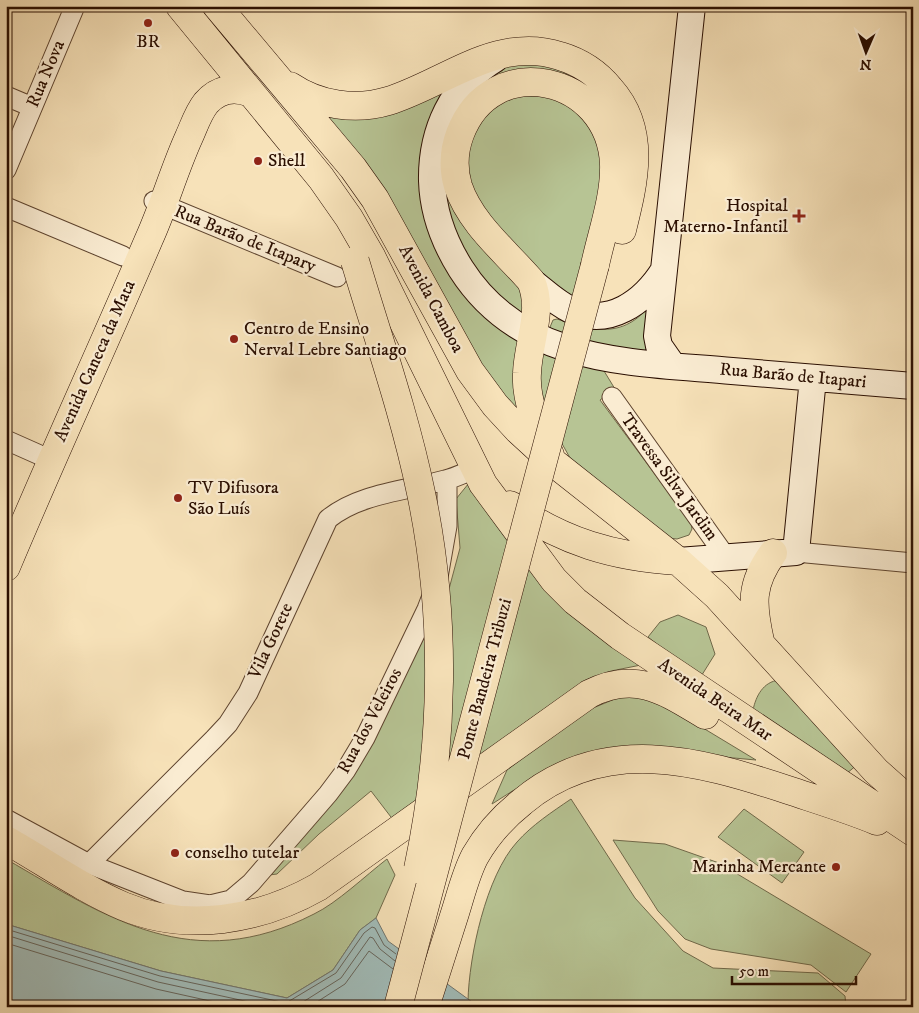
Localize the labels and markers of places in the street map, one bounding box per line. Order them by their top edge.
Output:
marker: BR [142,17,154,29]
place label: BR [136,31,160,53]
place label: Shell [268,150,306,172]
marker: Shell [252,155,264,167]
place label: Hospital Materno-Infantil [663,195,789,238]
marker: Hospital Materno-Infantil [792,209,806,223]
place label: Centro de Ensino Nerval Lebre Santiago [244,318,407,361]
marker: Centro de Ensino Nerval Lebre Santiago [228,333,240,345]
place label: TV Difusora São Luís [188,477,279,520]
marker: TV Difusora São Luís [172,492,184,504]
place label: conselho tutelar [185,842,299,864]
marker: conselho tutelar [169,847,181,859]
place label: Marinha Mercante [692,856,826,878]
marker: Marinha Mercante [830,861,842,873]

